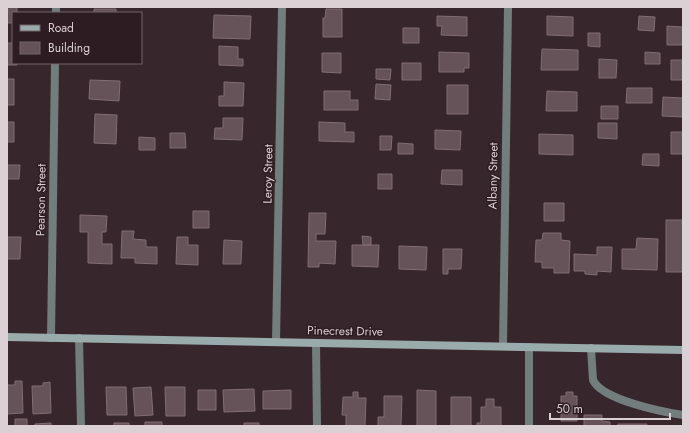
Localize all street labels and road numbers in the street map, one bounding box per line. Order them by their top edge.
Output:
street label: Albany Street [483,142,503,210]
street label: Leroy Street [258,144,278,204]
street label: Pearson Street [31,164,51,236]
street label: Pinecrest Drive [307,321,383,341]

